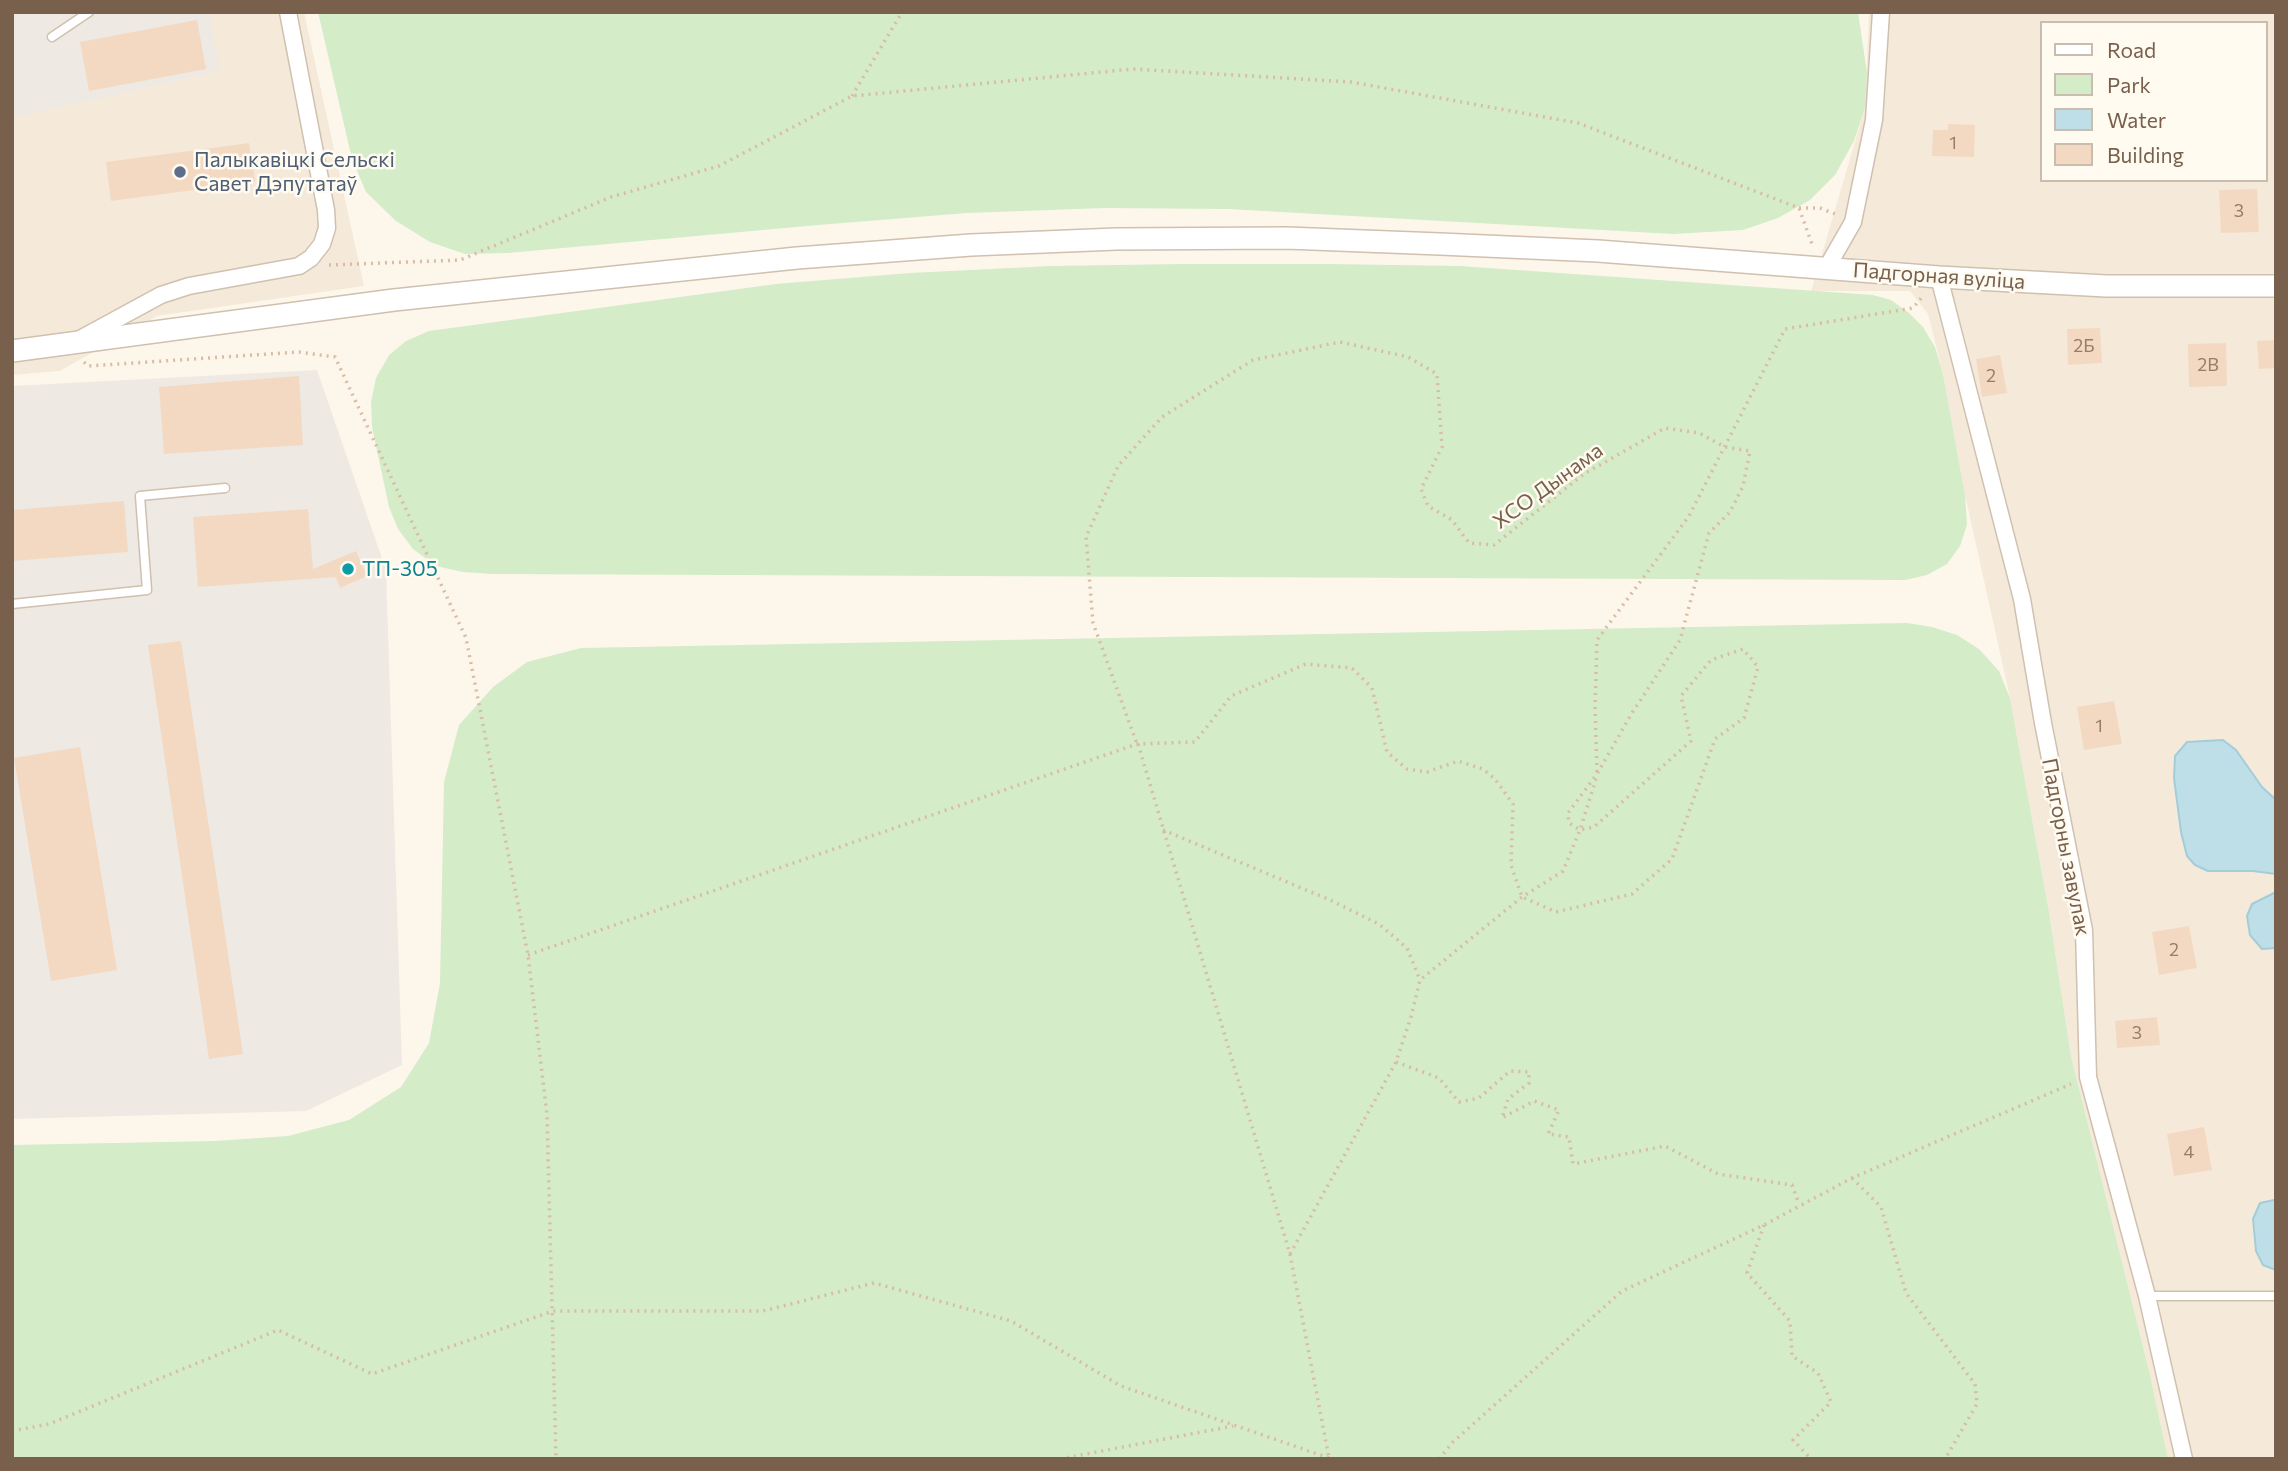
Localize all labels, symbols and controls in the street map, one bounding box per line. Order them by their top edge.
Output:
legend [2039,21,2267,182]
text: Road [2107,37,2156,62]
text: Park [2107,72,2151,97]
text: Water [2107,107,2166,132]
house number: 1 [1949,132,1957,154]
text: Building [2107,142,2184,167]
place label: Палыкавіцкі Сельскі Савет Дэпутатаў [194,147,395,197]
marker: Палыкавіцкі Сельскі Савет Дэпутатаў [172,164,188,180]
house number: 3 [2234,200,2244,222]
street label: Падгорная вуліца [1852,257,2026,295]
house number: 2Б [2073,335,2095,357]
house number: 2В [2197,354,2219,376]
house number: 2 [1986,365,1996,387]
street label: XCO Дынама [1488,438,1608,534]
place label: ТП-305 [362,556,438,582]
marker: ТП-305 [340,561,356,577]
house number: 1 [2095,715,2103,737]
street label: Падгорны завулак [2036,756,2096,938]
house number: 2 [2169,939,2179,961]
house number: 3 [2132,1022,2142,1044]
house number: 4 [2184,1141,2194,1163]

